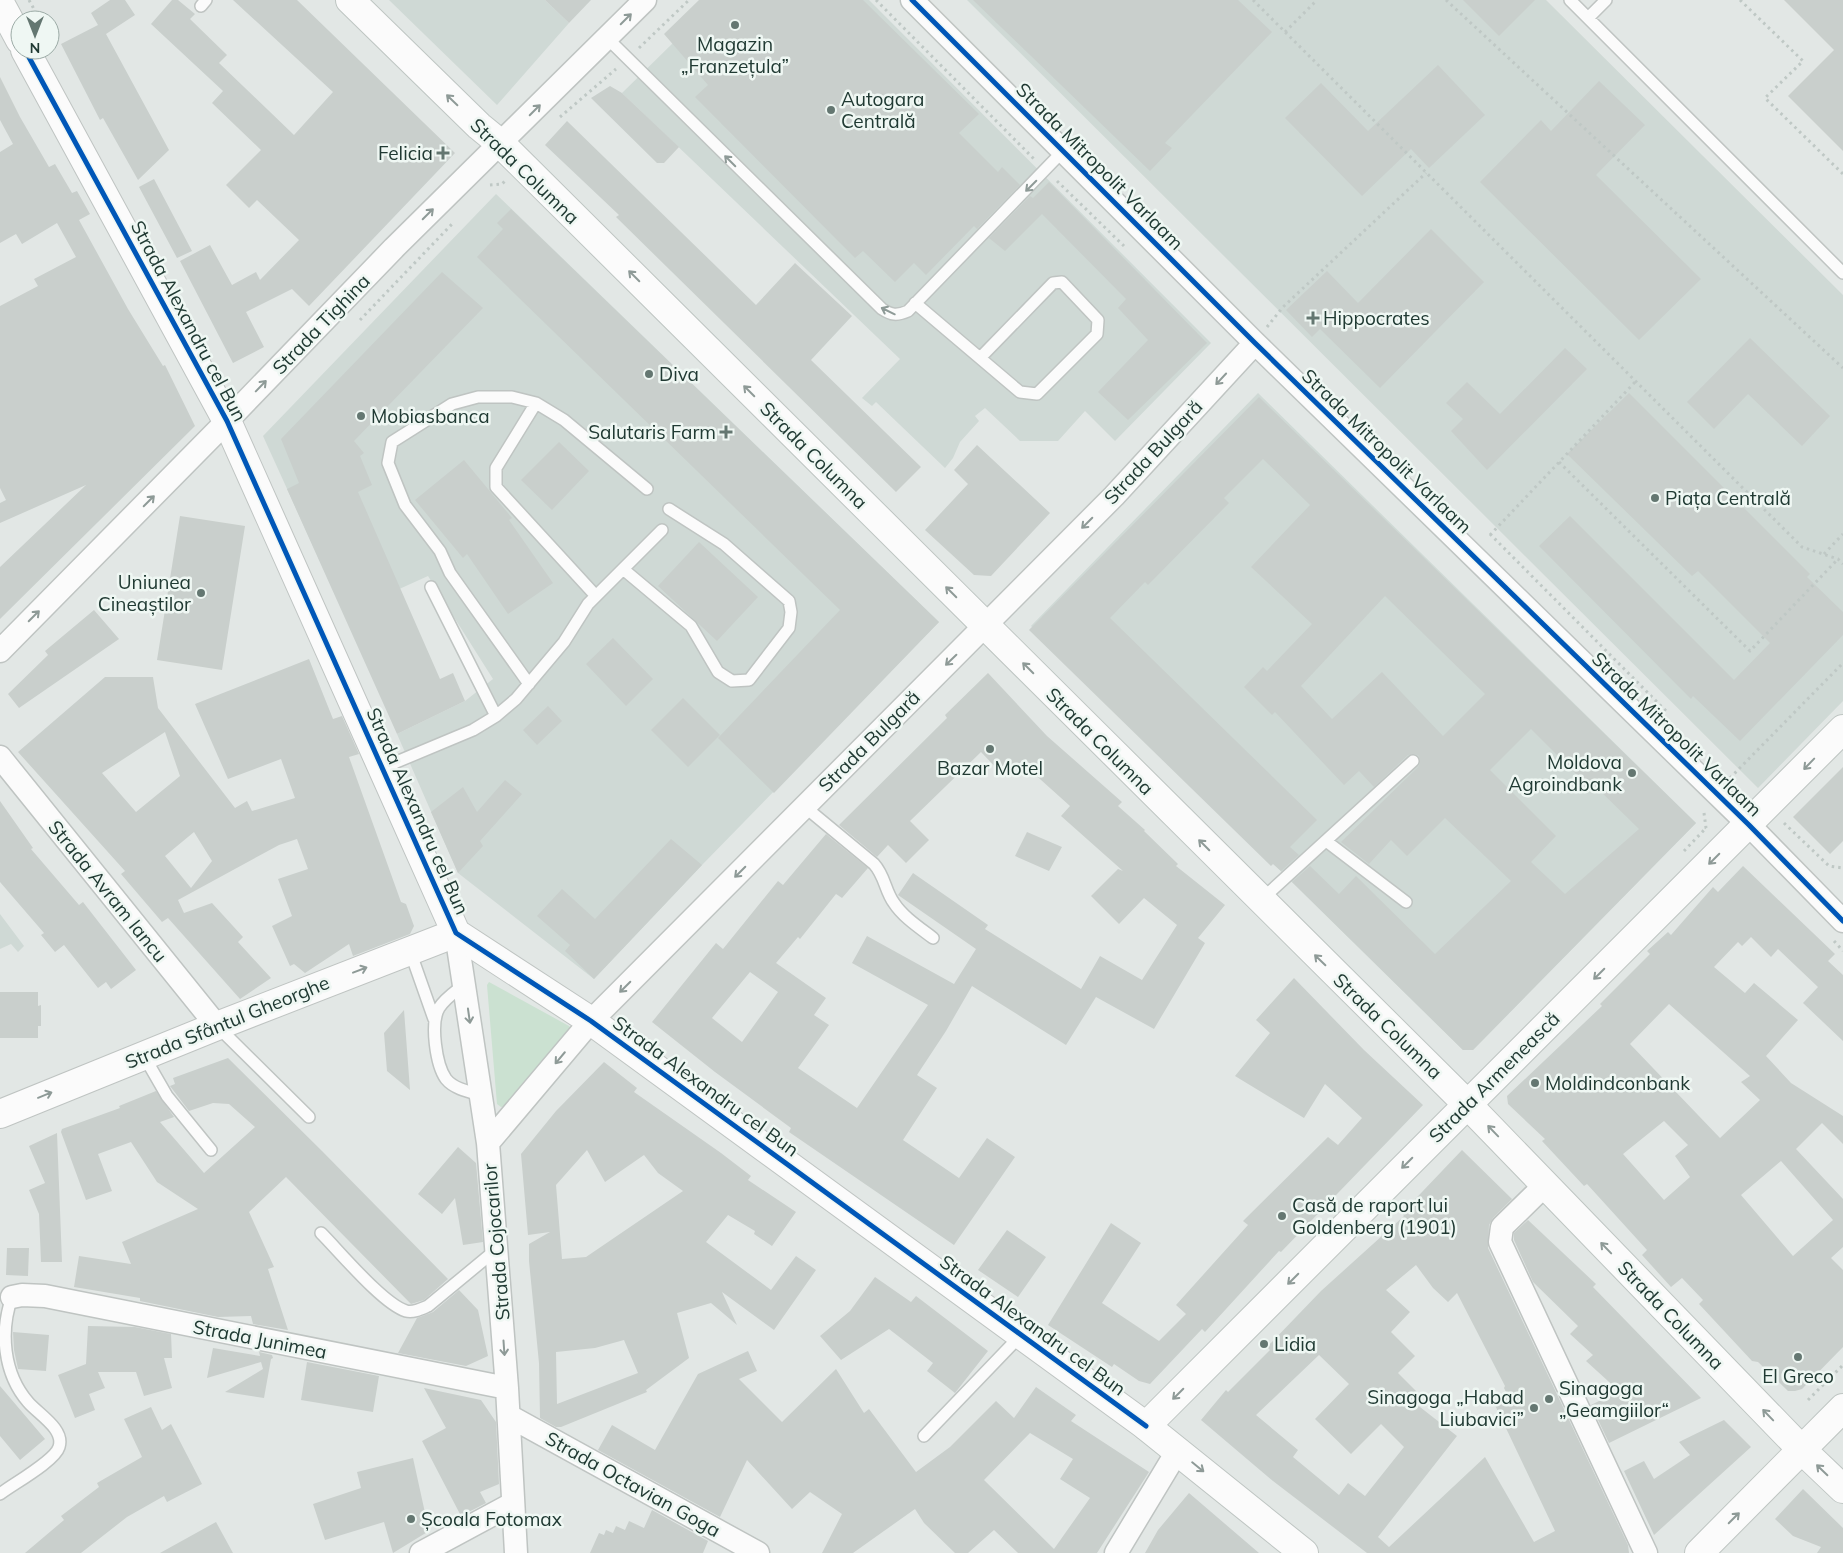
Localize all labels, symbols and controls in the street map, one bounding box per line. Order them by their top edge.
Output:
north arrow [10,10,60,60]
one-way arrow [620,13,632,25]
marker: Magazin „Franzețula” [729,19,741,31]
place label: Magazin „Franzețula” [681,32,789,79]
text: N [30,39,40,57]
street label: Strada Mitropolit Varlaam [1011,77,1189,255]
place label: Autogara Centrală [841,87,924,133]
one-way arrow [446,94,458,106]
one-way arrow [529,104,541,116]
marker: Autogara Centrală [825,104,837,116]
street label: Strada Columna [465,113,585,229]
place label: Felicia [378,141,433,165]
marker: Felicia [437,147,449,159]
one-way arrow [724,155,737,167]
one-way arrow [1025,180,1037,192]
one-way arrow [422,208,435,220]
street label: Strada Alexandru cel Bun [126,216,252,426]
street label: Strada Tighina [267,269,375,379]
one-way arrow [627,270,640,282]
one-way arrow [880,306,895,316]
place label: Hippocrates [1323,306,1430,330]
marker: Hippocrates [1307,312,1319,324]
place label: Diva [659,362,699,386]
street label: Strada Mitropolit Varlaam [1297,364,1477,538]
marker: Diva [643,368,655,380]
one-way arrow [1215,372,1227,385]
one-way arrow [255,380,267,392]
one-way arrow [743,385,755,397]
street label: Strada Bulgară [1099,395,1207,509]
street label: Strada Columna [755,396,873,514]
place label: Mobiasbanca [371,404,490,428]
marker: Mobiasbanca [355,410,367,422]
place label: Salutaris Farm [588,420,716,444]
marker: Salutaris Farm [720,426,732,438]
place label: Piața Centrală [1665,486,1791,511]
marker: Piața Centrală [1649,492,1661,504]
one-way arrow [142,495,155,507]
one-way arrow [1081,517,1093,529]
place label: Uniunea Cineaștilor [98,570,191,617]
one-way arrow [945,585,957,598]
marker: Uniunea Cineaștilor [195,587,207,599]
one-way arrow [28,610,40,623]
street label: Strada Mitropolit Varlaam [1587,647,1767,821]
one-way arrow [944,654,957,666]
one-way arrow [1022,662,1034,674]
street label: Strada Columna [1041,682,1159,800]
street label: Strada Bulgară [813,685,925,797]
street label: Strada Alexandru cel Bun [361,704,475,918]
marker: Bazar Motel [984,743,996,755]
place label: Moldova Agroindbank [1508,750,1622,796]
place label: Bazar Motel [937,756,1043,780]
one-way arrow [1803,758,1815,770]
marker: Moldova Agroindbank [1626,767,1638,779]
street label: Strada Avram Iancu [43,815,173,967]
one-way arrow [1198,839,1211,851]
one-way arrow [1708,853,1720,865]
one-way arrow [734,866,746,878]
one-way arrow [1314,954,1326,966]
one-way arrow [352,965,367,974]
one-way arrow [1593,967,1605,979]
street label: Strada Columna [1328,968,1448,1084]
street label: Strada Sfântul Gheorghe [121,970,333,1074]
one-way arrow [619,981,631,993]
street label: Strada Armenească [1423,1006,1565,1148]
one-way arrow [465,1007,475,1023]
street label: Strada Alexandru cel Bun [608,1010,804,1162]
one-way arrow [554,1051,565,1064]
place label: Moldindconbank [1545,1071,1690,1095]
marker: Moldindconbank [1529,1077,1541,1089]
one-way arrow [37,1090,52,1100]
one-way arrow [1487,1125,1499,1138]
one-way arrow [1402,1157,1414,1169]
street label: Strada Cojocarilor [477,1162,515,1321]
place label: Casă de raport lui Goldenberg (1901) [1292,1193,1457,1239]
marker: Casă de raport lui Goldenberg (1901) [1276,1210,1288,1222]
one-way arrow [1600,1242,1612,1254]
street label: Strada Alexandru cel Bun [935,1249,1131,1401]
street label: Strada Columna [1613,1255,1729,1375]
one-way arrow [1287,1272,1299,1285]
street label: Strada Junimea [191,1314,329,1364]
place label: Lidia [1274,1332,1316,1356]
marker: Lidia [1258,1338,1270,1350]
one-way arrow [500,1340,509,1356]
marker: El Greco [1792,1351,1804,1363]
place label: El Greco [1762,1364,1834,1388]
place label: Sinagoga „Geamgiilor“ [1559,1376,1669,1422]
place label: Sinagoga „Habad Liubavici” [1367,1385,1524,1431]
one-way arrow [1172,1388,1184,1400]
marker: Sinagoga „Geamgiilor“ [1543,1393,1555,1405]
marker: Sinagoga „Habad Liubavici” [1528,1402,1540,1414]
one-way arrow [1762,1409,1774,1421]
street label: Strada Octavian Goga [541,1426,725,1542]
one-way arrow [1191,1462,1204,1473]
one-way arrow [1816,1464,1829,1476]
place label: Școala Fotomax [421,1507,562,1532]
one-way arrow [1728,1512,1740,1525]
marker: Școala Fotomax [405,1513,417,1525]

